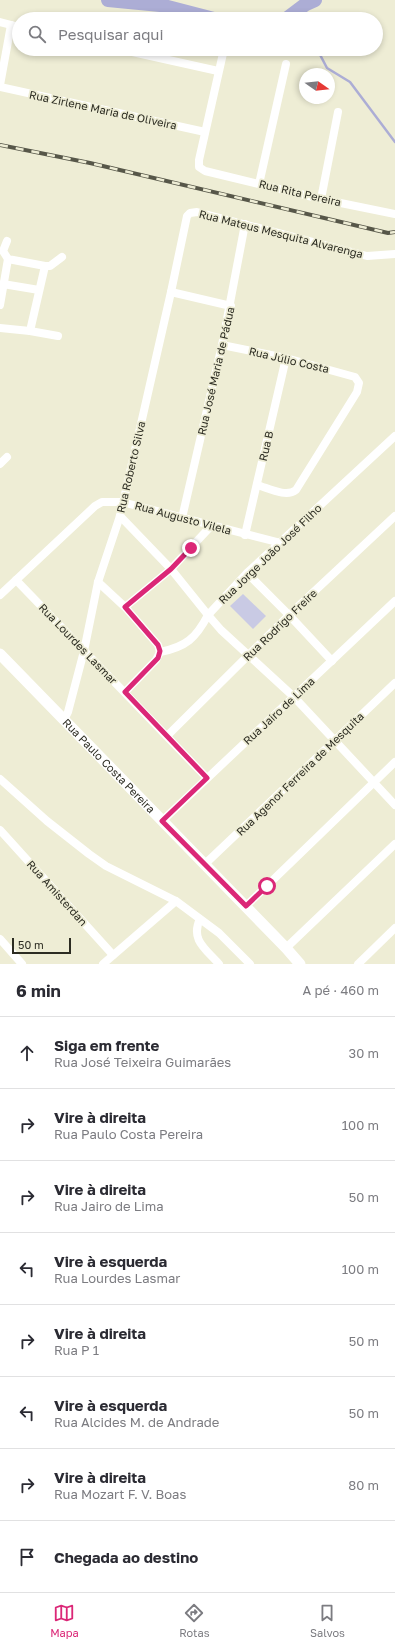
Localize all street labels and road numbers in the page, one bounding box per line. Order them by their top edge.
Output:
street label: Rua Zirlene Maria de Oliveira [28,88,178,132]
street label: Rua Rita Pereira [258,177,343,208]
street label: Rua Mateus Mesquita Alvarenga [198,207,365,260]
street label: Rua José Maria de Pádua [194,305,237,436]
street label: Rua Júlio Costa [248,344,331,375]
street label: Rua Roberto Silva [114,420,147,514]
street label: Rua B [256,430,275,462]
street label: Rua Augusto Vilela [133,498,233,537]
street label: Rua Jorge João José Filho [216,501,324,606]
street label: Rua Rodrigo Freire [240,586,319,663]
street label: Rua Lourdes Lasmar [37,601,121,687]
street label: Rua Jairo de Lima [240,674,317,747]
street label: Rua Agenor Ferreira de Mesquita [233,709,366,838]
street label: Rua Paulo Costa Pereira [60,716,158,815]
street label: Rua Amisterdan [25,857,90,928]

